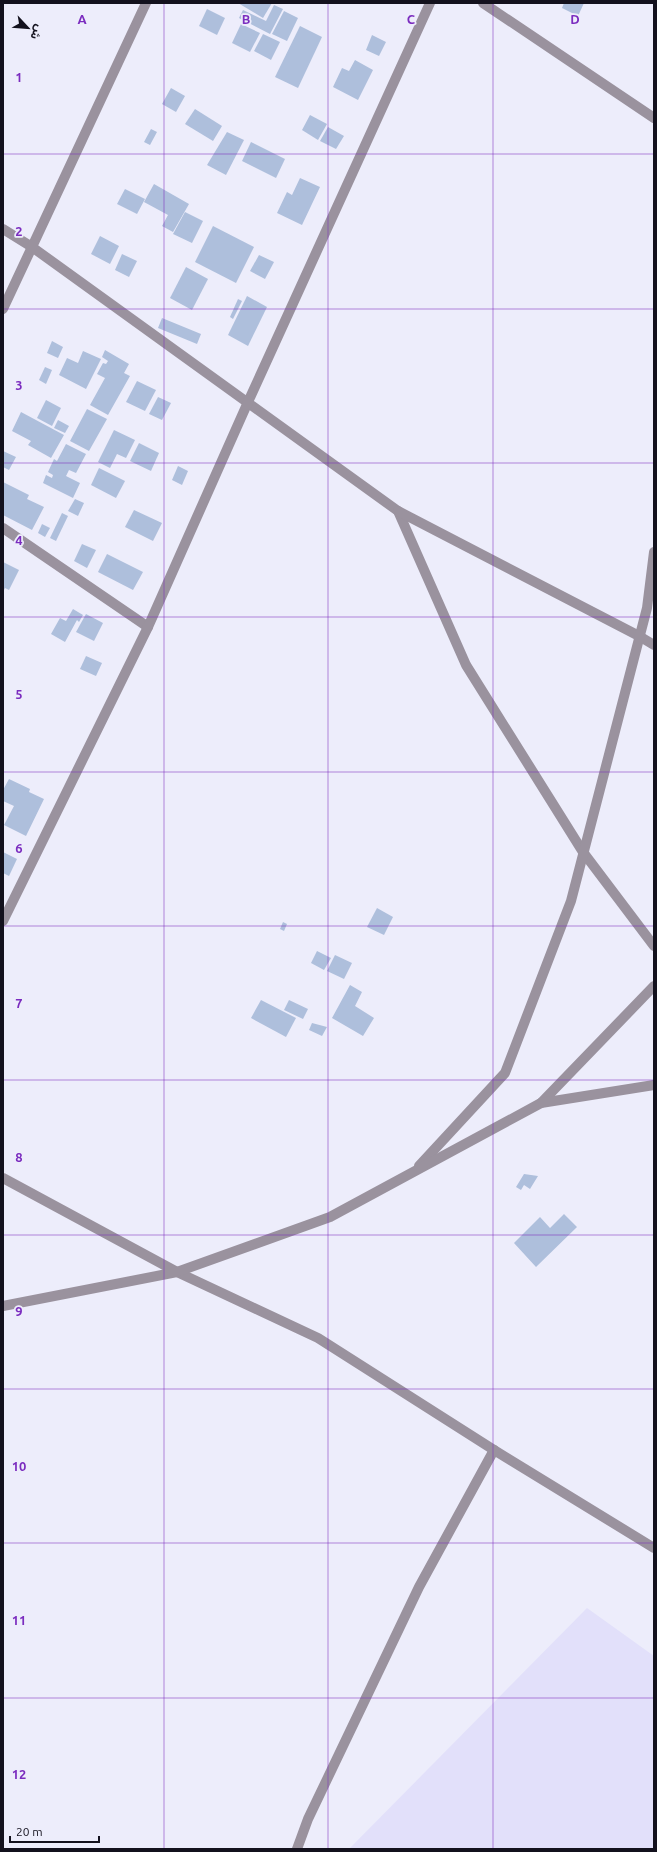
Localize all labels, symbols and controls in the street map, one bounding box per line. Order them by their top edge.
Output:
north arrow [8,8,48,48]
text: A [77,12,87,26]
text: B [242,12,251,26]
text: C [407,12,416,26]
text: D [570,12,580,26]
text: ش [27,23,46,42]
text: 1 [15,70,23,84]
text: 2 [15,224,23,238]
text: 3 [15,378,23,392]
text: 4 [15,533,23,547]
text: 5 [15,687,23,701]
text: 6 [15,841,23,855]
text: 7 [15,996,23,1010]
text: 8 [15,1150,23,1164]
text: 9 [15,1304,23,1318]
text: 10 [12,1459,26,1473]
text: 11 [12,1613,26,1627]
text: 12 [12,1767,26,1781]
scale bar [10,1818,99,1844]
text: 20 m [16,1825,43,1838]

